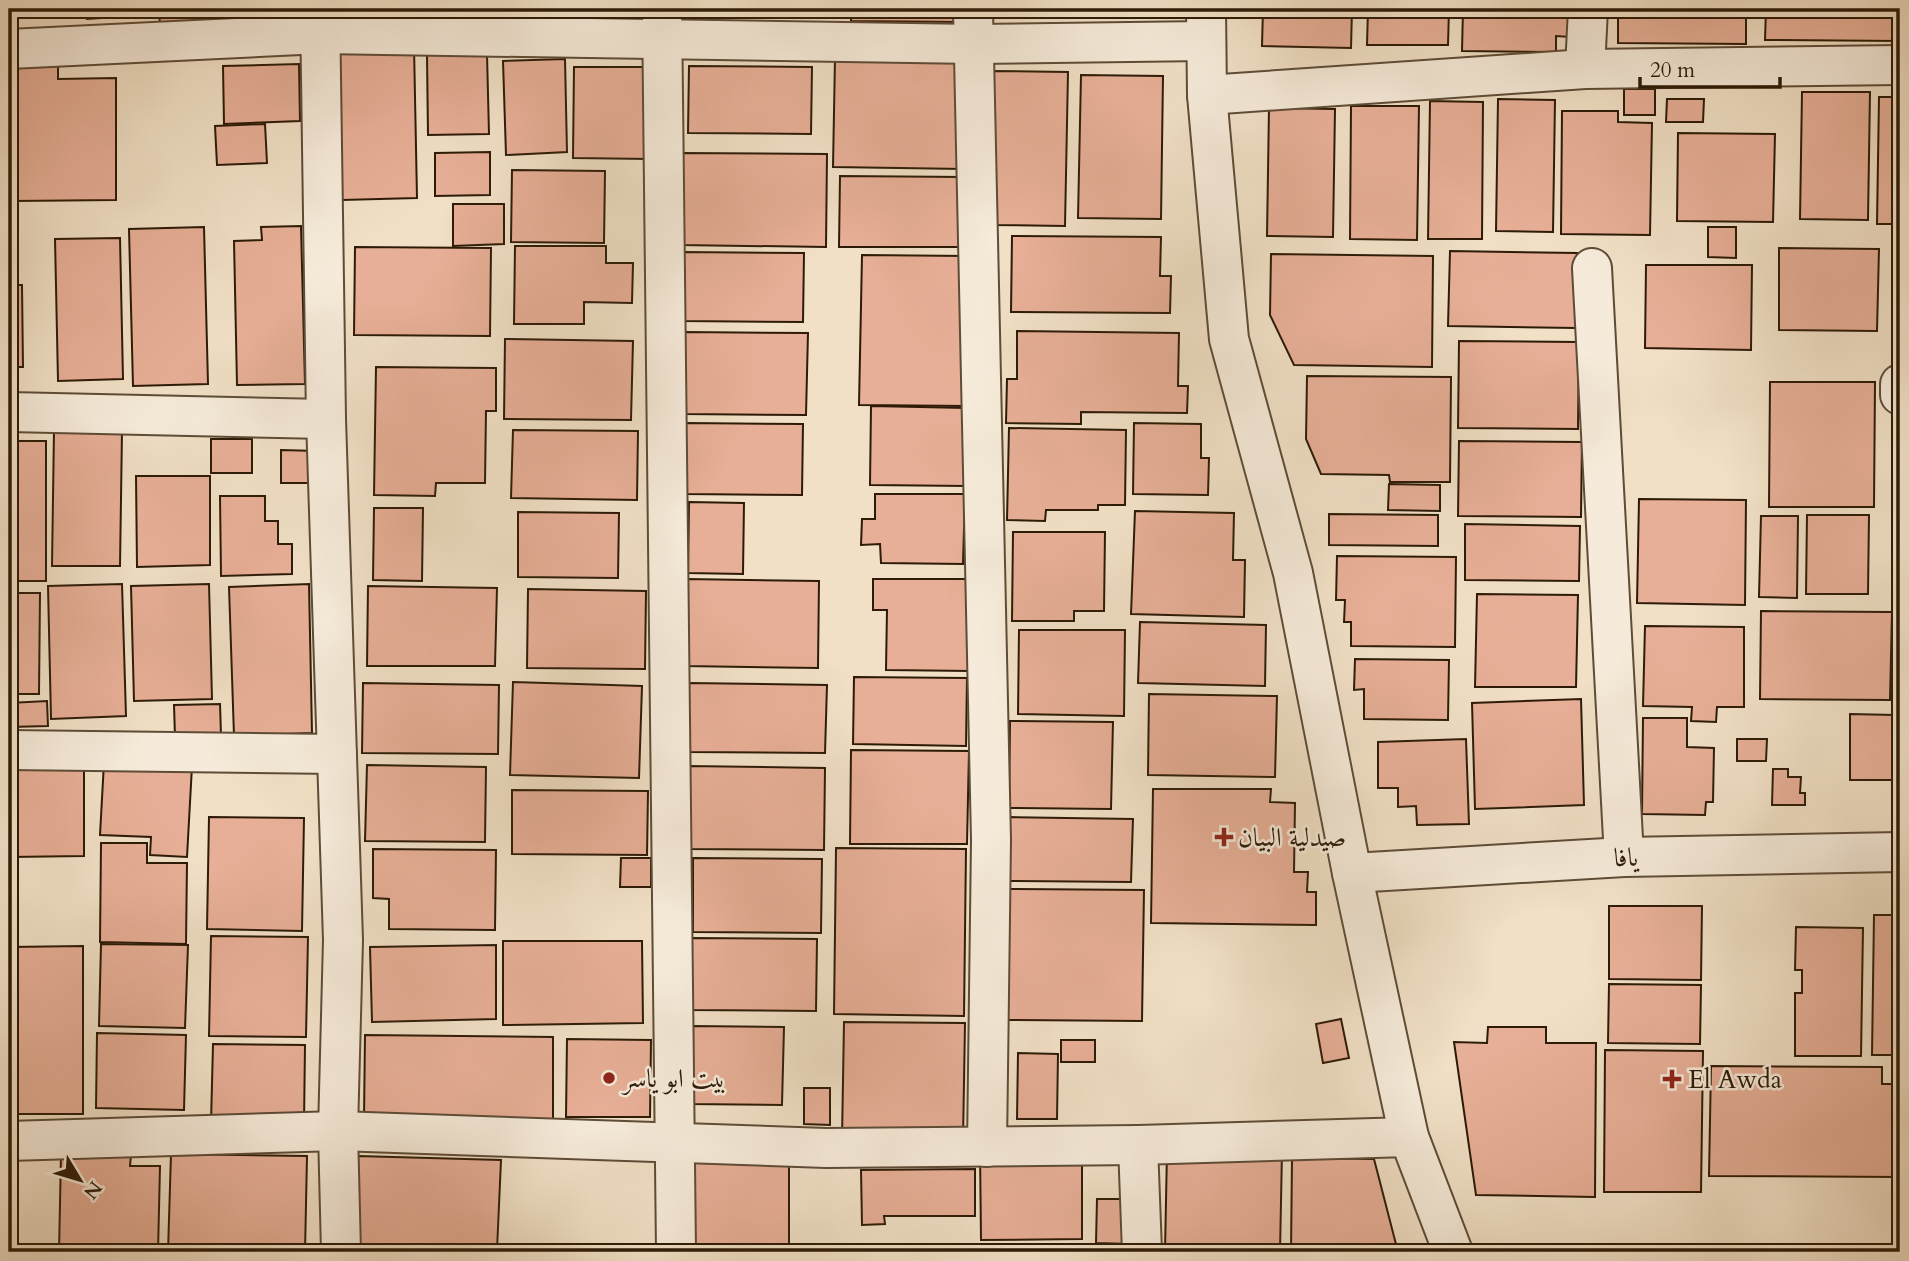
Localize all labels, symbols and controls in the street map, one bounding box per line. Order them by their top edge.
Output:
scale bar [1640,46,1780,90]
text: 20 m [1650,56,1695,85]
place label: صيدلية البيان [1238,820,1346,855]
marker: صيدلية البيان [1216,829,1232,845]
street label: يافا [1613,840,1641,875]
place label: بيت ابو ياسر [620,1061,726,1096]
place label: El Awda [1688,1062,1782,1097]
marker: El Awda [1662,1069,1682,1089]
marker: بيت ابو ياسر [601,1070,617,1086]
north arrow [46,1146,116,1216]
text: N [77,1175,108,1205]

